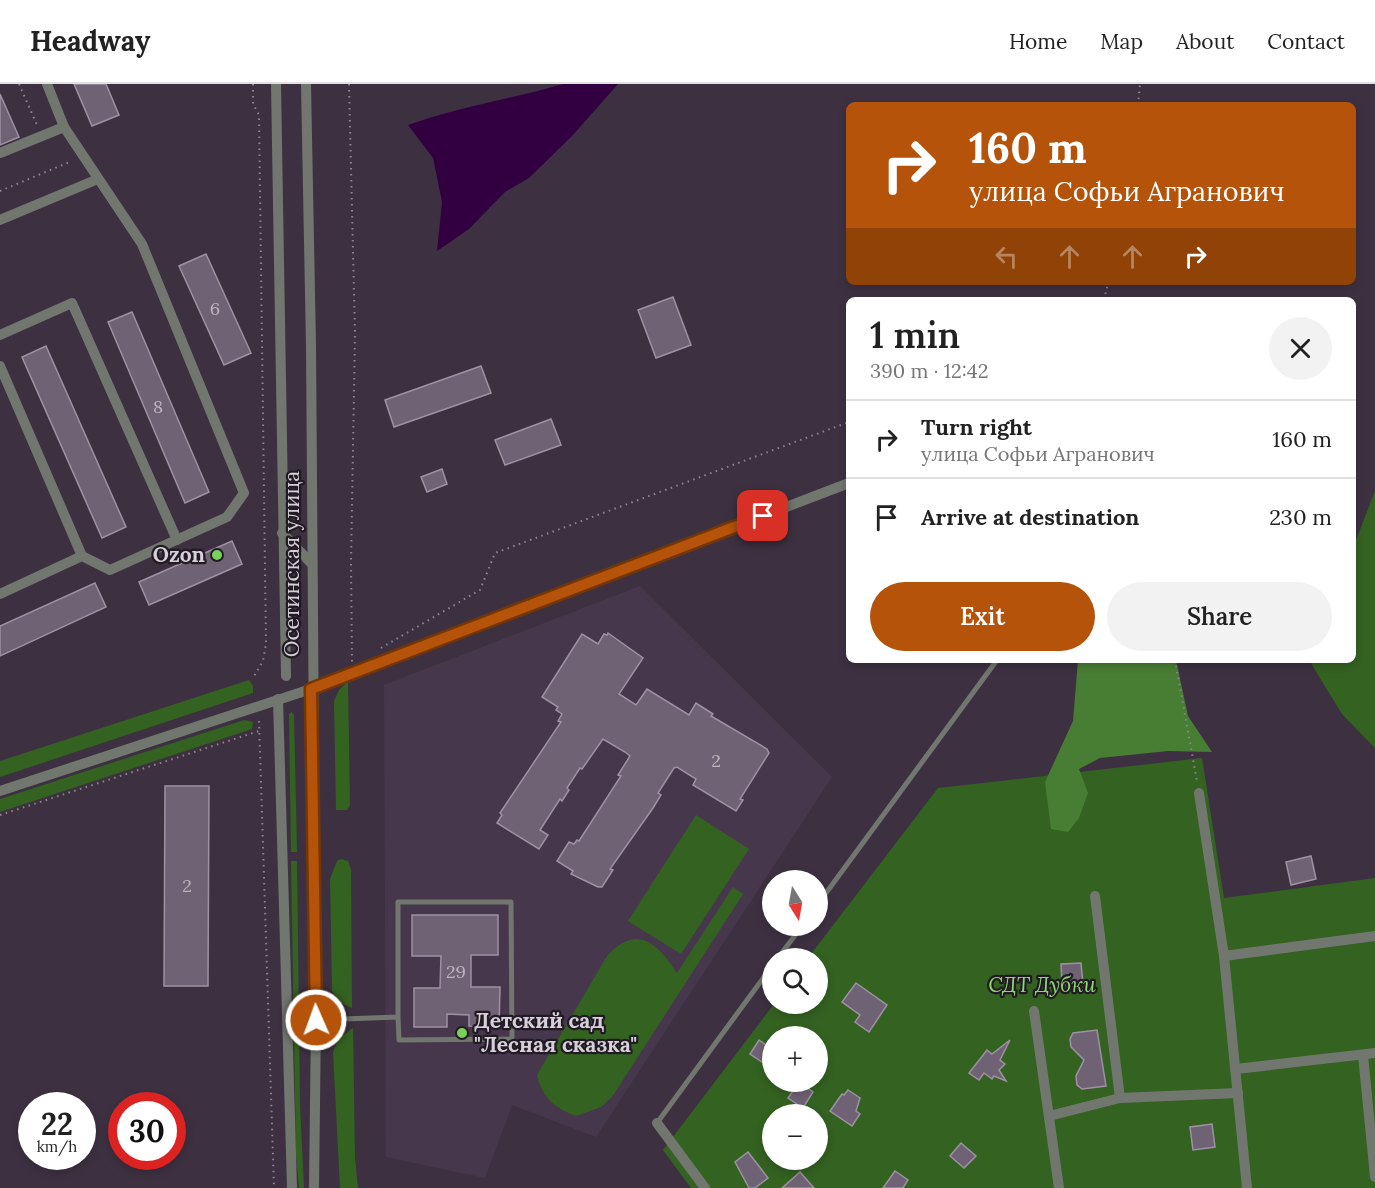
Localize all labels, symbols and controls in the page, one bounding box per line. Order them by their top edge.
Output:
text: Headway [30,23,150,59]
text: Home [1009,28,1067,55]
text: Map [1100,28,1143,55]
text: About [1176,28,1234,55]
text: Contact [1267,28,1345,55]
text: 160 m [969,121,1087,175]
icon: right [870,126,948,204]
text: улица Софьи Агранович [969,174,1285,208]
icon: left [990,240,1023,273]
icon: ahead [1053,240,1086,273]
icon: ahead [1116,240,1149,273]
icon: right [1179,240,1212,273]
house number: 6 [210,297,220,320]
text: 1 min [870,312,960,358]
button: close [1269,317,1332,380]
text: 390 m · 12:42 [870,358,988,383]
house number: 8 [153,395,163,418]
text: Turn right [921,413,1032,441]
icon: right [870,423,903,456]
text: 160 m [1272,425,1332,453]
text: улица Софьи Агранович [921,441,1155,466]
street label: Осетинская улица [278,471,305,657]
pin [737,490,788,541]
icon: arrive [746,499,779,532]
icon: arrive [870,501,903,534]
text: Arrive at destination [921,503,1139,531]
text: 230 m [1269,503,1332,531]
place label: Ozon [153,541,205,568]
marker: Ozon [210,548,224,562]
button: Exit [870,582,1095,651]
button: Share [1107,582,1332,651]
house number: 2 [711,749,721,772]
north arrow [762,870,828,936]
map controls [762,870,828,1170]
house number: 2 [182,874,192,897]
button: search [762,948,828,1014]
house number: 29 [446,960,466,983]
park label: СДТ Дубки [988,971,1096,998]
position arrow [284,988,348,1052]
place label: Детский сад "Лесная сказка" [474,1007,637,1058]
marker: Детский сад "Лесная сказка" [455,1026,469,1040]
button: + [762,1026,828,1092]
speed limit sign: 30 [108,1092,186,1170]
button: − [762,1104,828,1170]
text: 22 [41,1105,73,1143]
text: km/h [37,1137,77,1156]

